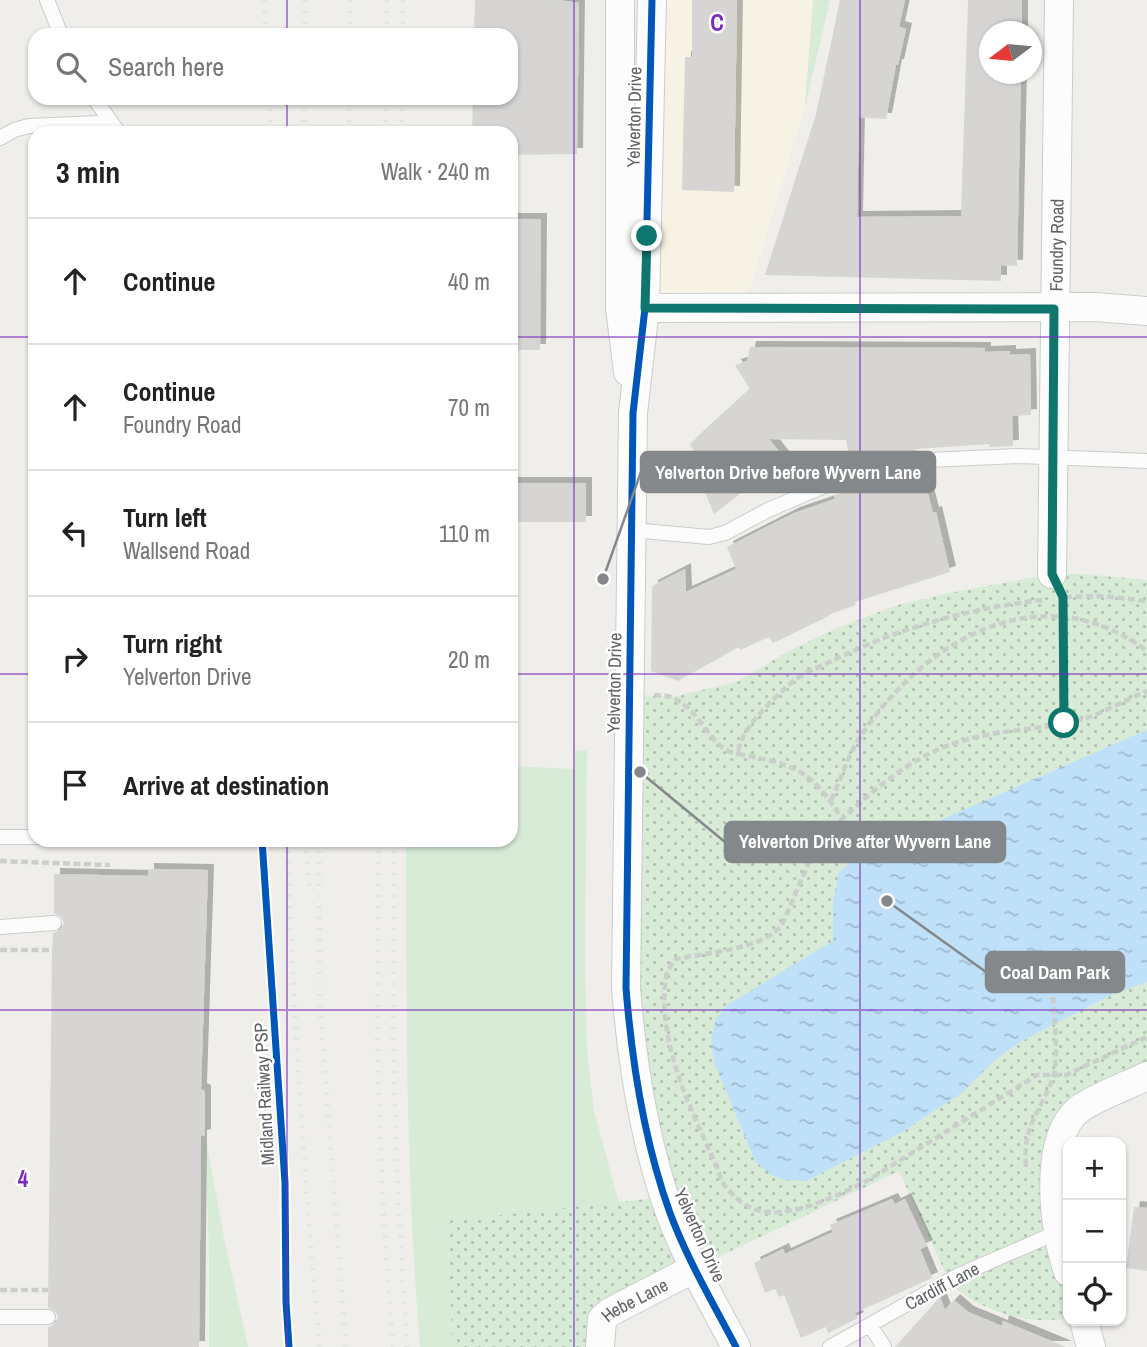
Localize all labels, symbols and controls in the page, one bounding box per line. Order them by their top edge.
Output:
text: C [710,7,724,38]
north arrow [979,21,1042,84]
search box [28,28,518,105]
icon: search [52,48,90,86]
text: Search here [108,49,224,84]
street label: Yelverton Drive [621,67,647,167]
text: 3 min [56,152,120,192]
text: Walk · 240 m [381,156,490,187]
street label: Foundry Road [1043,198,1069,292]
route end [631,220,662,251]
icon: ahead [56,262,94,300]
text: Continue [123,264,215,299]
text: 40 m [448,266,490,297]
text: Continue [123,374,215,409]
icon: ahead [56,388,94,426]
text: 70 m [448,392,490,423]
text: Foundry Road [123,409,242,440]
callout: Yelverton Drive before Wyvern Lane [641,452,935,492]
text: Yelverton Drive before Wyvern Lane [655,459,921,485]
text: Turn left [123,500,207,535]
icon: left [56,514,94,552]
text: 110 m [439,518,490,549]
text: Wallsend Road [123,535,250,566]
text: Turn right [123,626,222,661]
street label: Yelverton Drive [601,633,627,733]
icon: right [56,640,94,678]
text: 20 m [448,644,490,675]
text: Yelverton Drive [123,661,251,692]
route start [1048,707,1079,738]
icon: arrive [56,766,94,804]
text: Arrive at destination [123,768,329,803]
callout: Yelverton Drive after Wyvern Lane [725,822,1005,862]
text: Yelverton Drive after Wyvern Lane [739,828,991,854]
callout: Coal Dam Park [986,952,1124,992]
text: Coal Dam Park [1000,959,1110,985]
street label: Midland Railway PSP [248,1022,280,1166]
map controls [1063,1137,1126,1326]
button: + [1063,1137,1126,1200]
text: 4 [18,1163,29,1194]
street label: Yelverton Drive [668,1184,732,1286]
button: − [1063,1200,1126,1263]
street label: Cardiff Lane [900,1256,984,1316]
button: locate [1063,1263,1126,1326]
street label: Hebe Lane [595,1272,672,1327]

